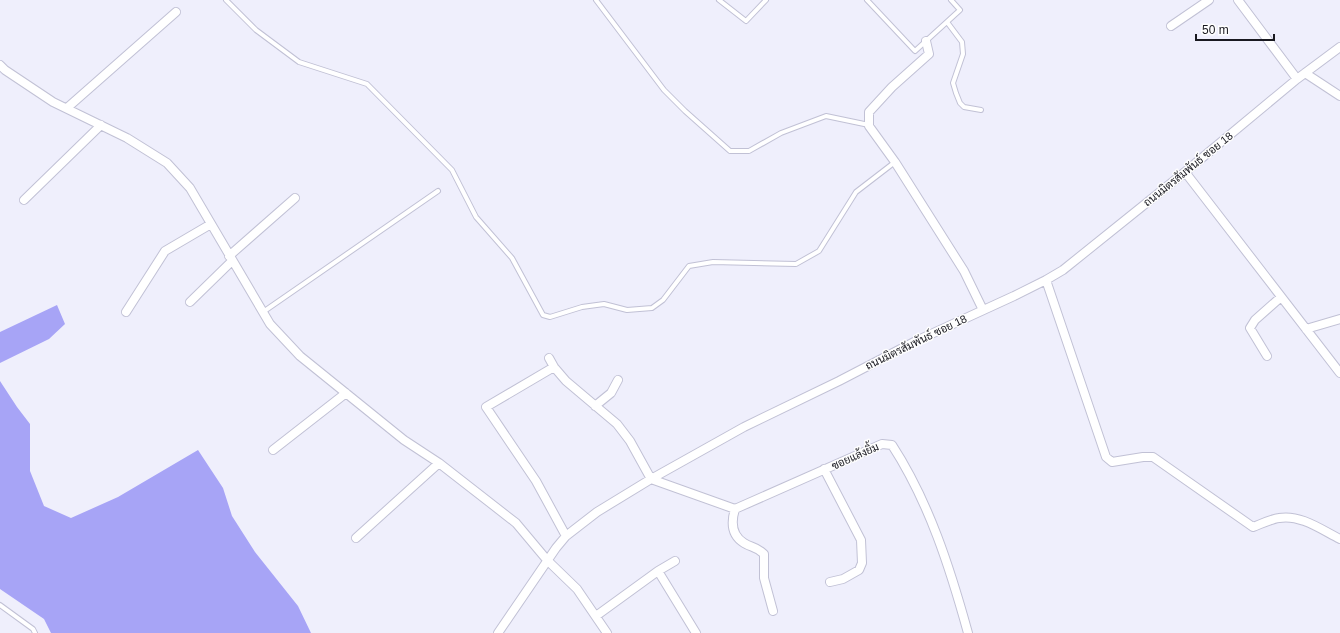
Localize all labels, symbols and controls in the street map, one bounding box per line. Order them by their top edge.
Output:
scale bar [1196,16,1274,42]
text: 50 m [1202,23,1229,37]
street label: ถนนมิตรสัมพันธ์ ซอย 18 [1140,128,1235,209]
street label: ถนนมิตรสัมพันธ์ ซอย 18 [863,310,969,372]
street label: ซอยแล้งยิ้ม [828,436,880,472]

